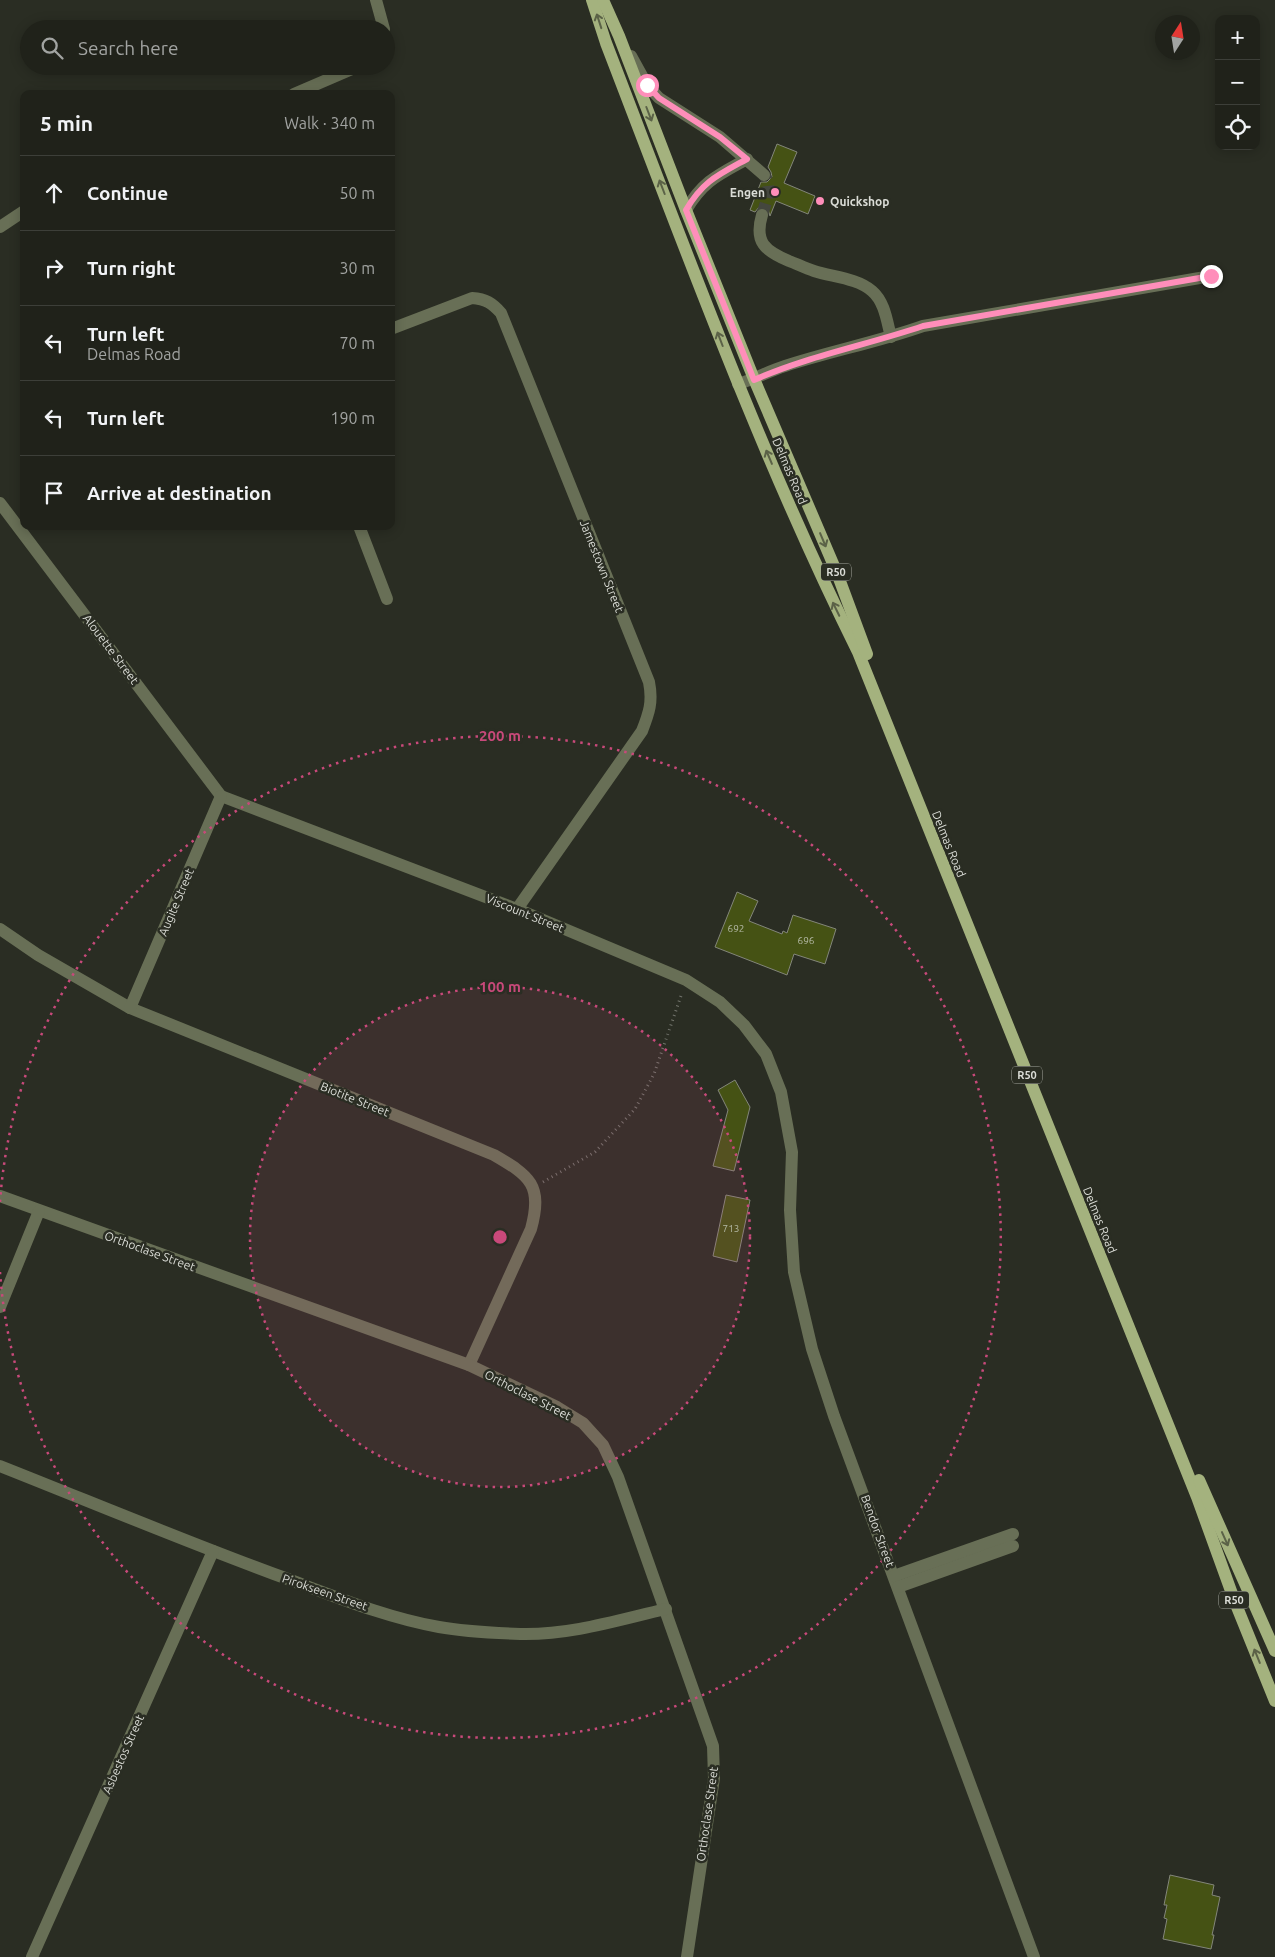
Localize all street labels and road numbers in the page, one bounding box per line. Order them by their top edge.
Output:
street label: Delmas Road [770,436,810,506]
street label: Jamestown Street [578,518,627,614]
road number: R50 [821,564,851,580]
street label: Alouette Street [81,612,142,687]
street label: Delmas Road [930,809,968,879]
street label: Augite Street [156,866,196,938]
street label: Viscount Street [484,891,566,935]
road number: R50 [1012,1066,1042,1084]
street label: Biotite Street [319,1079,391,1119]
street label: Delmas Road [1081,1185,1119,1255]
street label: Orthoclase Street [103,1229,197,1274]
street label: Orthoclase Street [483,1368,574,1423]
street label: Bendor Street [859,1493,897,1569]
street label: Pirokseen Street [281,1571,370,1613]
road number: R50 [1219,1592,1249,1608]
street label: Asbestos Street [100,1712,146,1796]
street label: Orthoclase Street [694,1766,720,1862]

